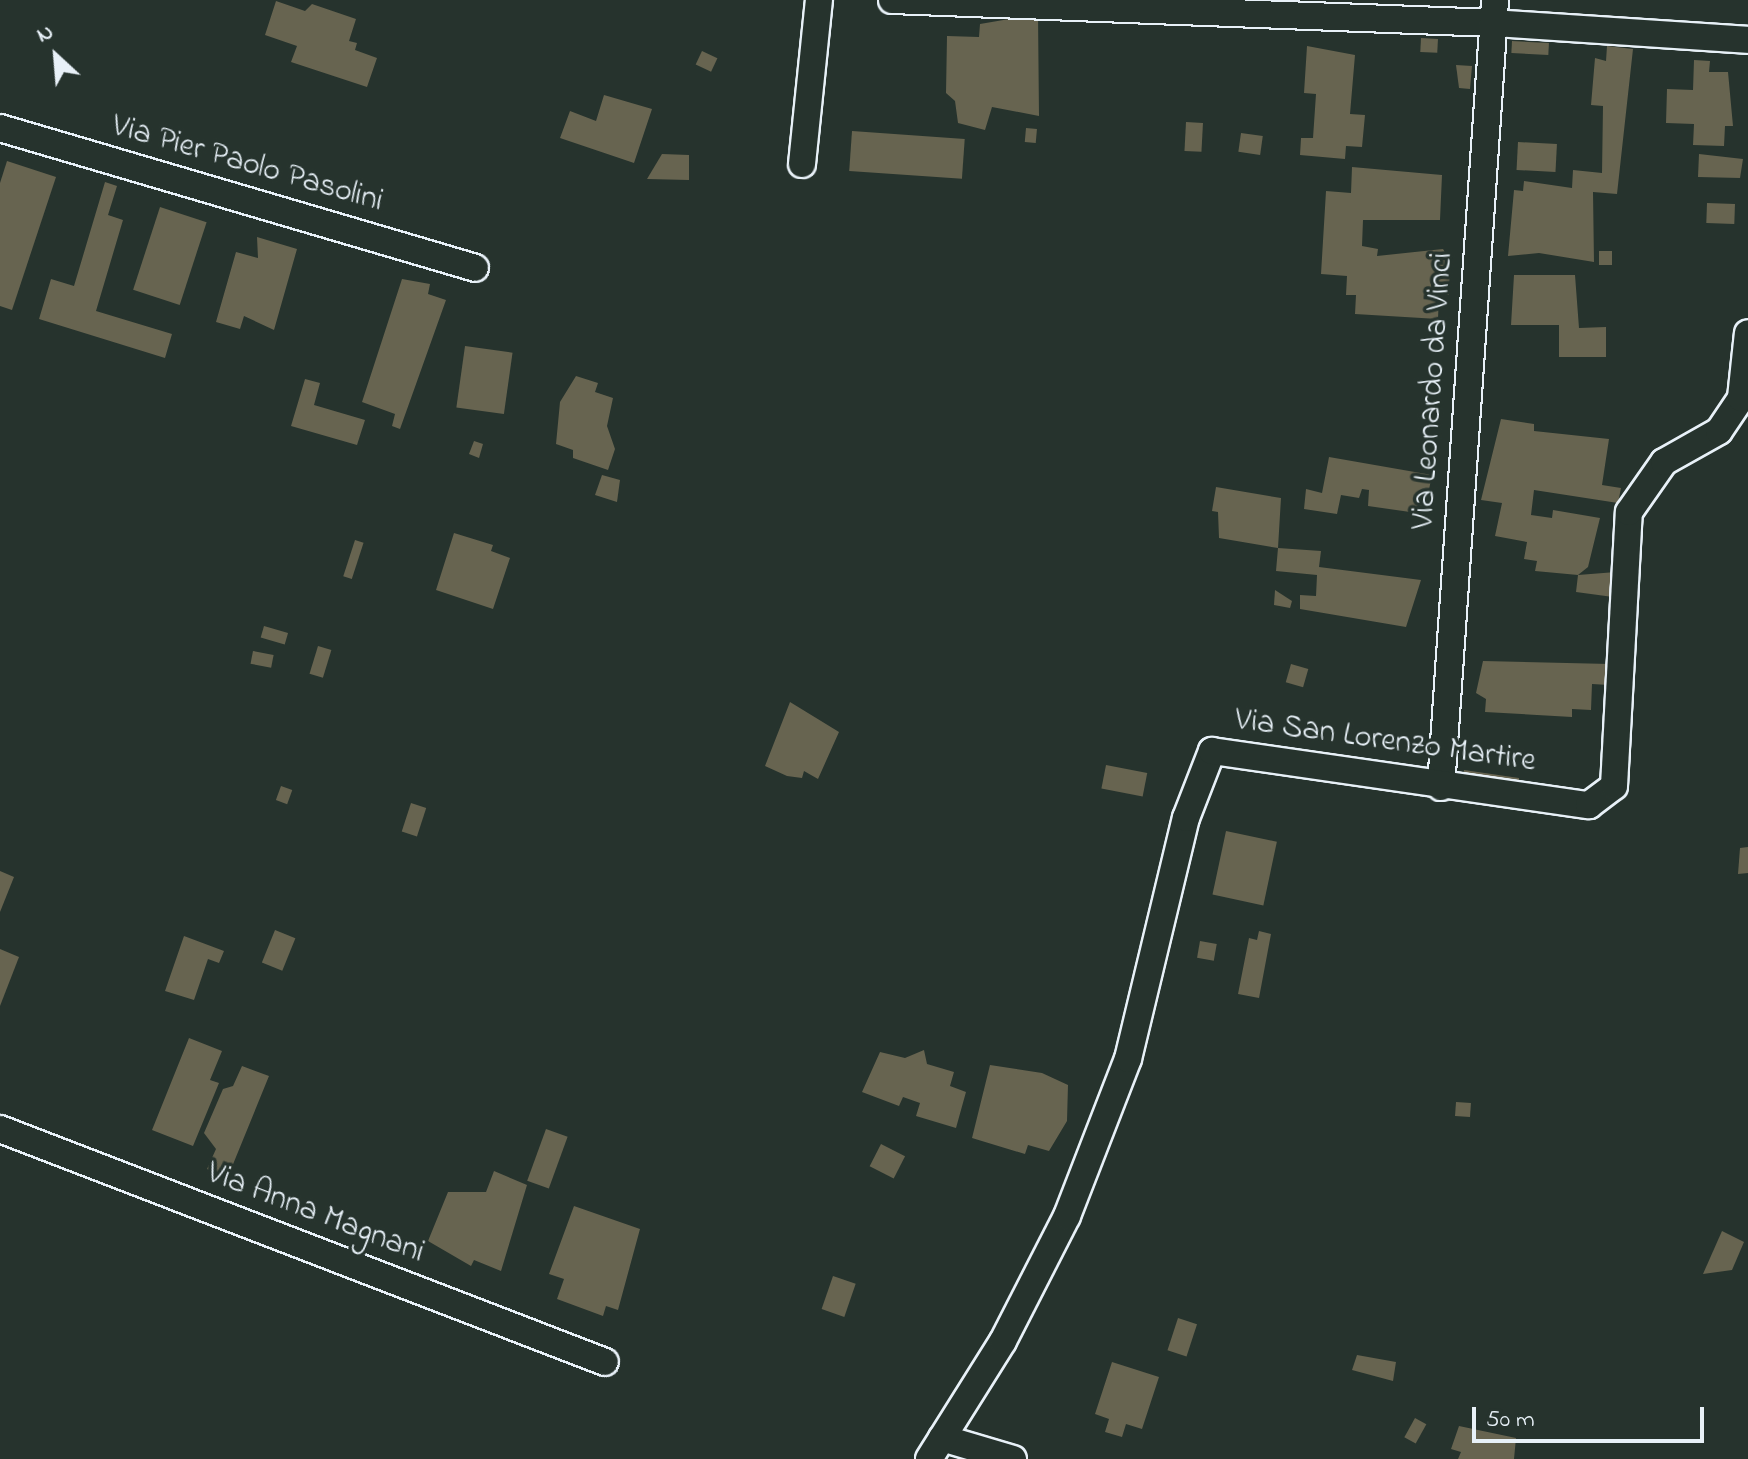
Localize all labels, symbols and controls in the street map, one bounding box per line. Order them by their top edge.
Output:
north arrow [16,16,96,96]
text: N [32,17,59,52]
street label: Via Pier Paolo Pasolini [107,108,387,222]
street label: Via Leonardo da Vinci [1405,251,1463,531]
street label: Via San Lorenzo Martire [1232,702,1538,782]
street label: Via Anna Magnani [201,1155,429,1273]
scale bar [1476,1391,1708,1441]
text: 50 m [1486,1403,1535,1438]

